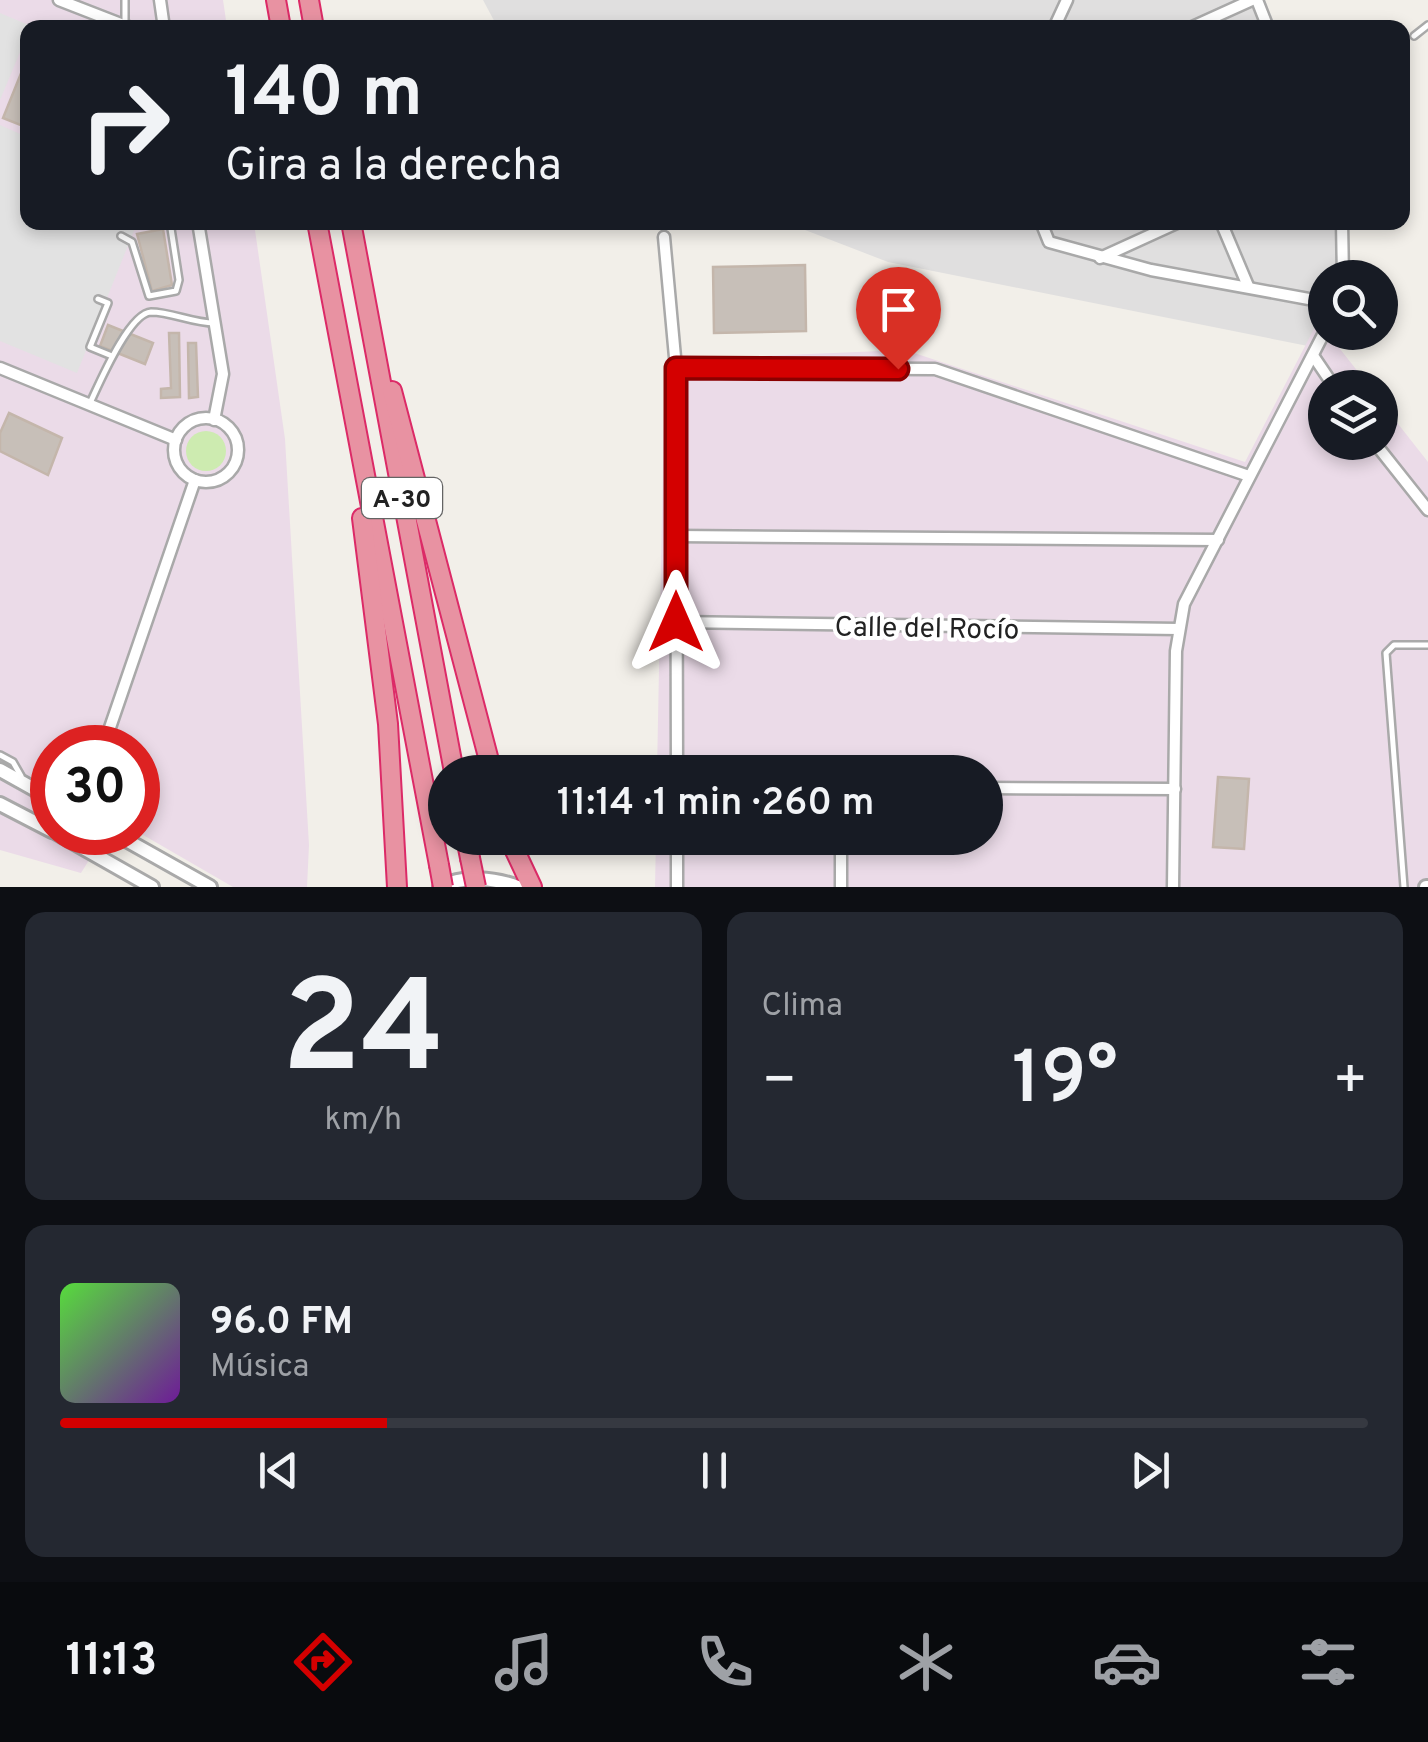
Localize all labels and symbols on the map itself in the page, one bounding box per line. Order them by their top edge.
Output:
pin [856,267,941,370]
road number: A-30 [362,478,442,518]
position arrow [624,570,728,674]
street label: Calle del Rocío [834,610,1020,650]
speed limit sign: 30 [30,725,160,855]

